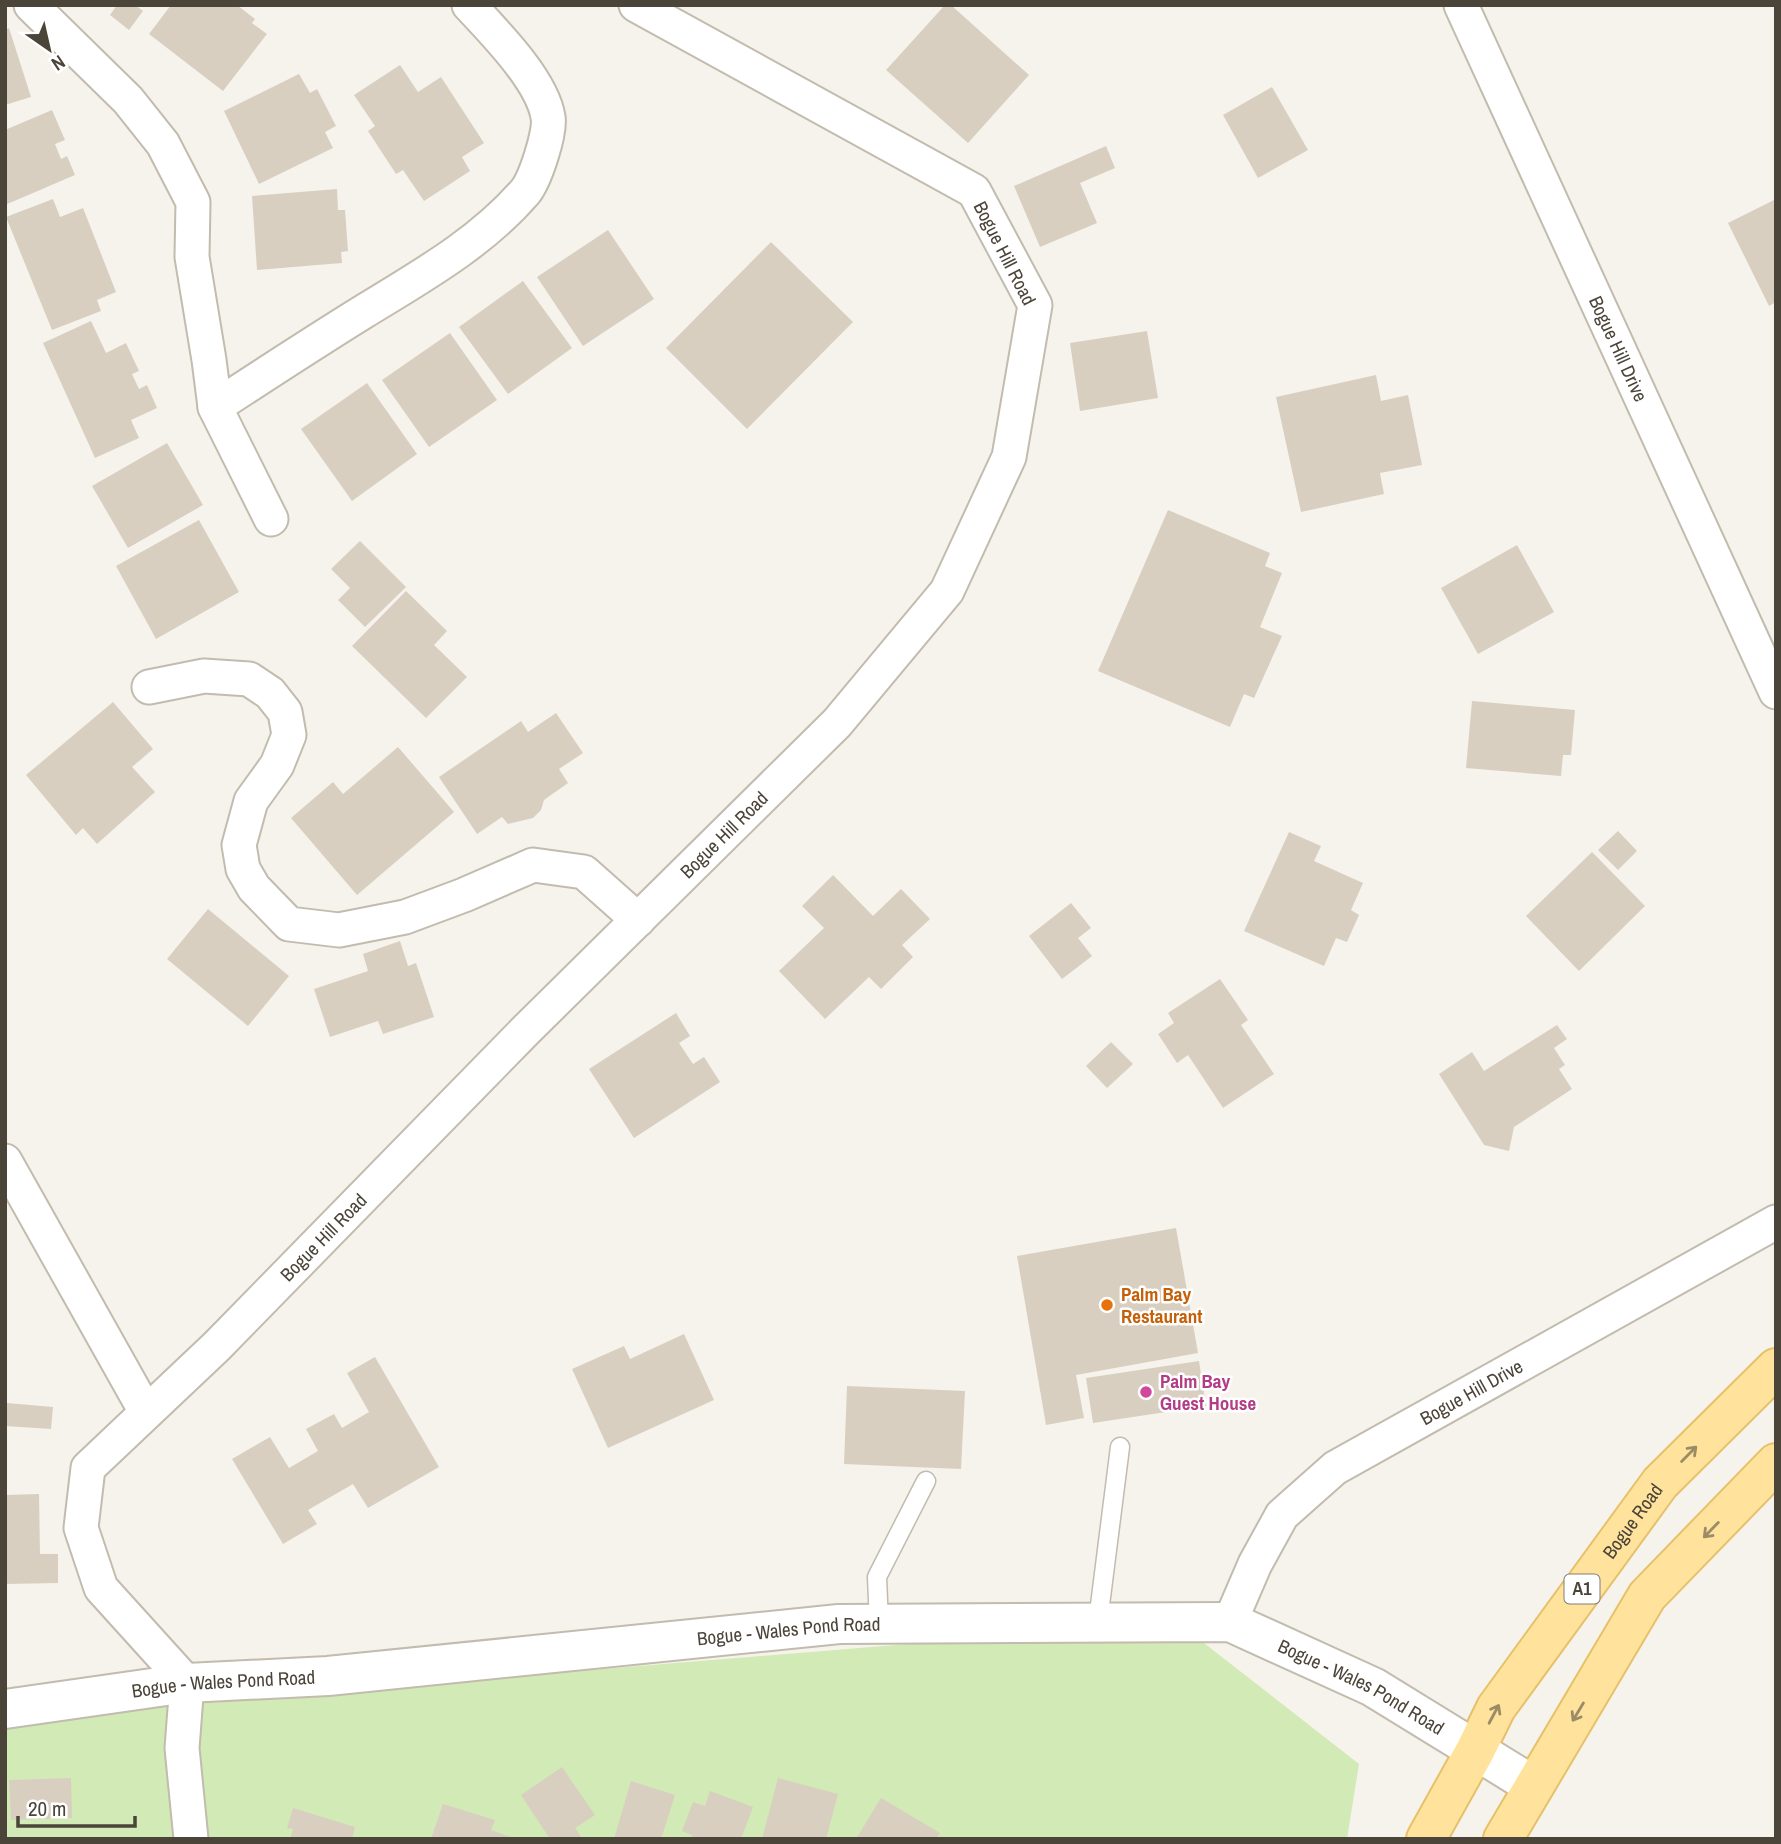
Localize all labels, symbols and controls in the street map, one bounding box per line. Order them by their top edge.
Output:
north arrow [14,14,84,84]
text: N [47,49,70,77]
street label: Bogue Hill Road [968,197,1042,309]
street label: Bogue Hill Drive [1583,292,1654,406]
street label: Bogue Hill Road [674,786,773,884]
street label: Bogue Hill Road [274,1188,372,1287]
place label: Palm Bay Restaurant [1121,1281,1202,1329]
marker: Palm Bay Restaurant [1099,1297,1115,1313]
street label: Bogue Hill Drive [1415,1353,1527,1431]
place label: Palm Bay Guest House [1160,1368,1256,1416]
marker: Palm Bay Guest House [1138,1384,1154,1400]
one-way arrow [1680,1446,1697,1463]
street label: Bogue Road [1596,1478,1668,1564]
one-way arrow [1703,1521,1720,1538]
road number: A1 [1564,1574,1600,1604]
street label: Bogue - Wales Pond Road [696,1611,880,1651]
street label: Bogue - Wales Pond Road [1274,1633,1449,1741]
street label: Bogue - Wales Pond Road [130,1664,316,1704]
one-way arrow [1571,1702,1585,1722]
one-way arrow [1487,1704,1501,1725]
scale bar [18,1784,135,1828]
text: 20 m [28,1794,66,1823]

